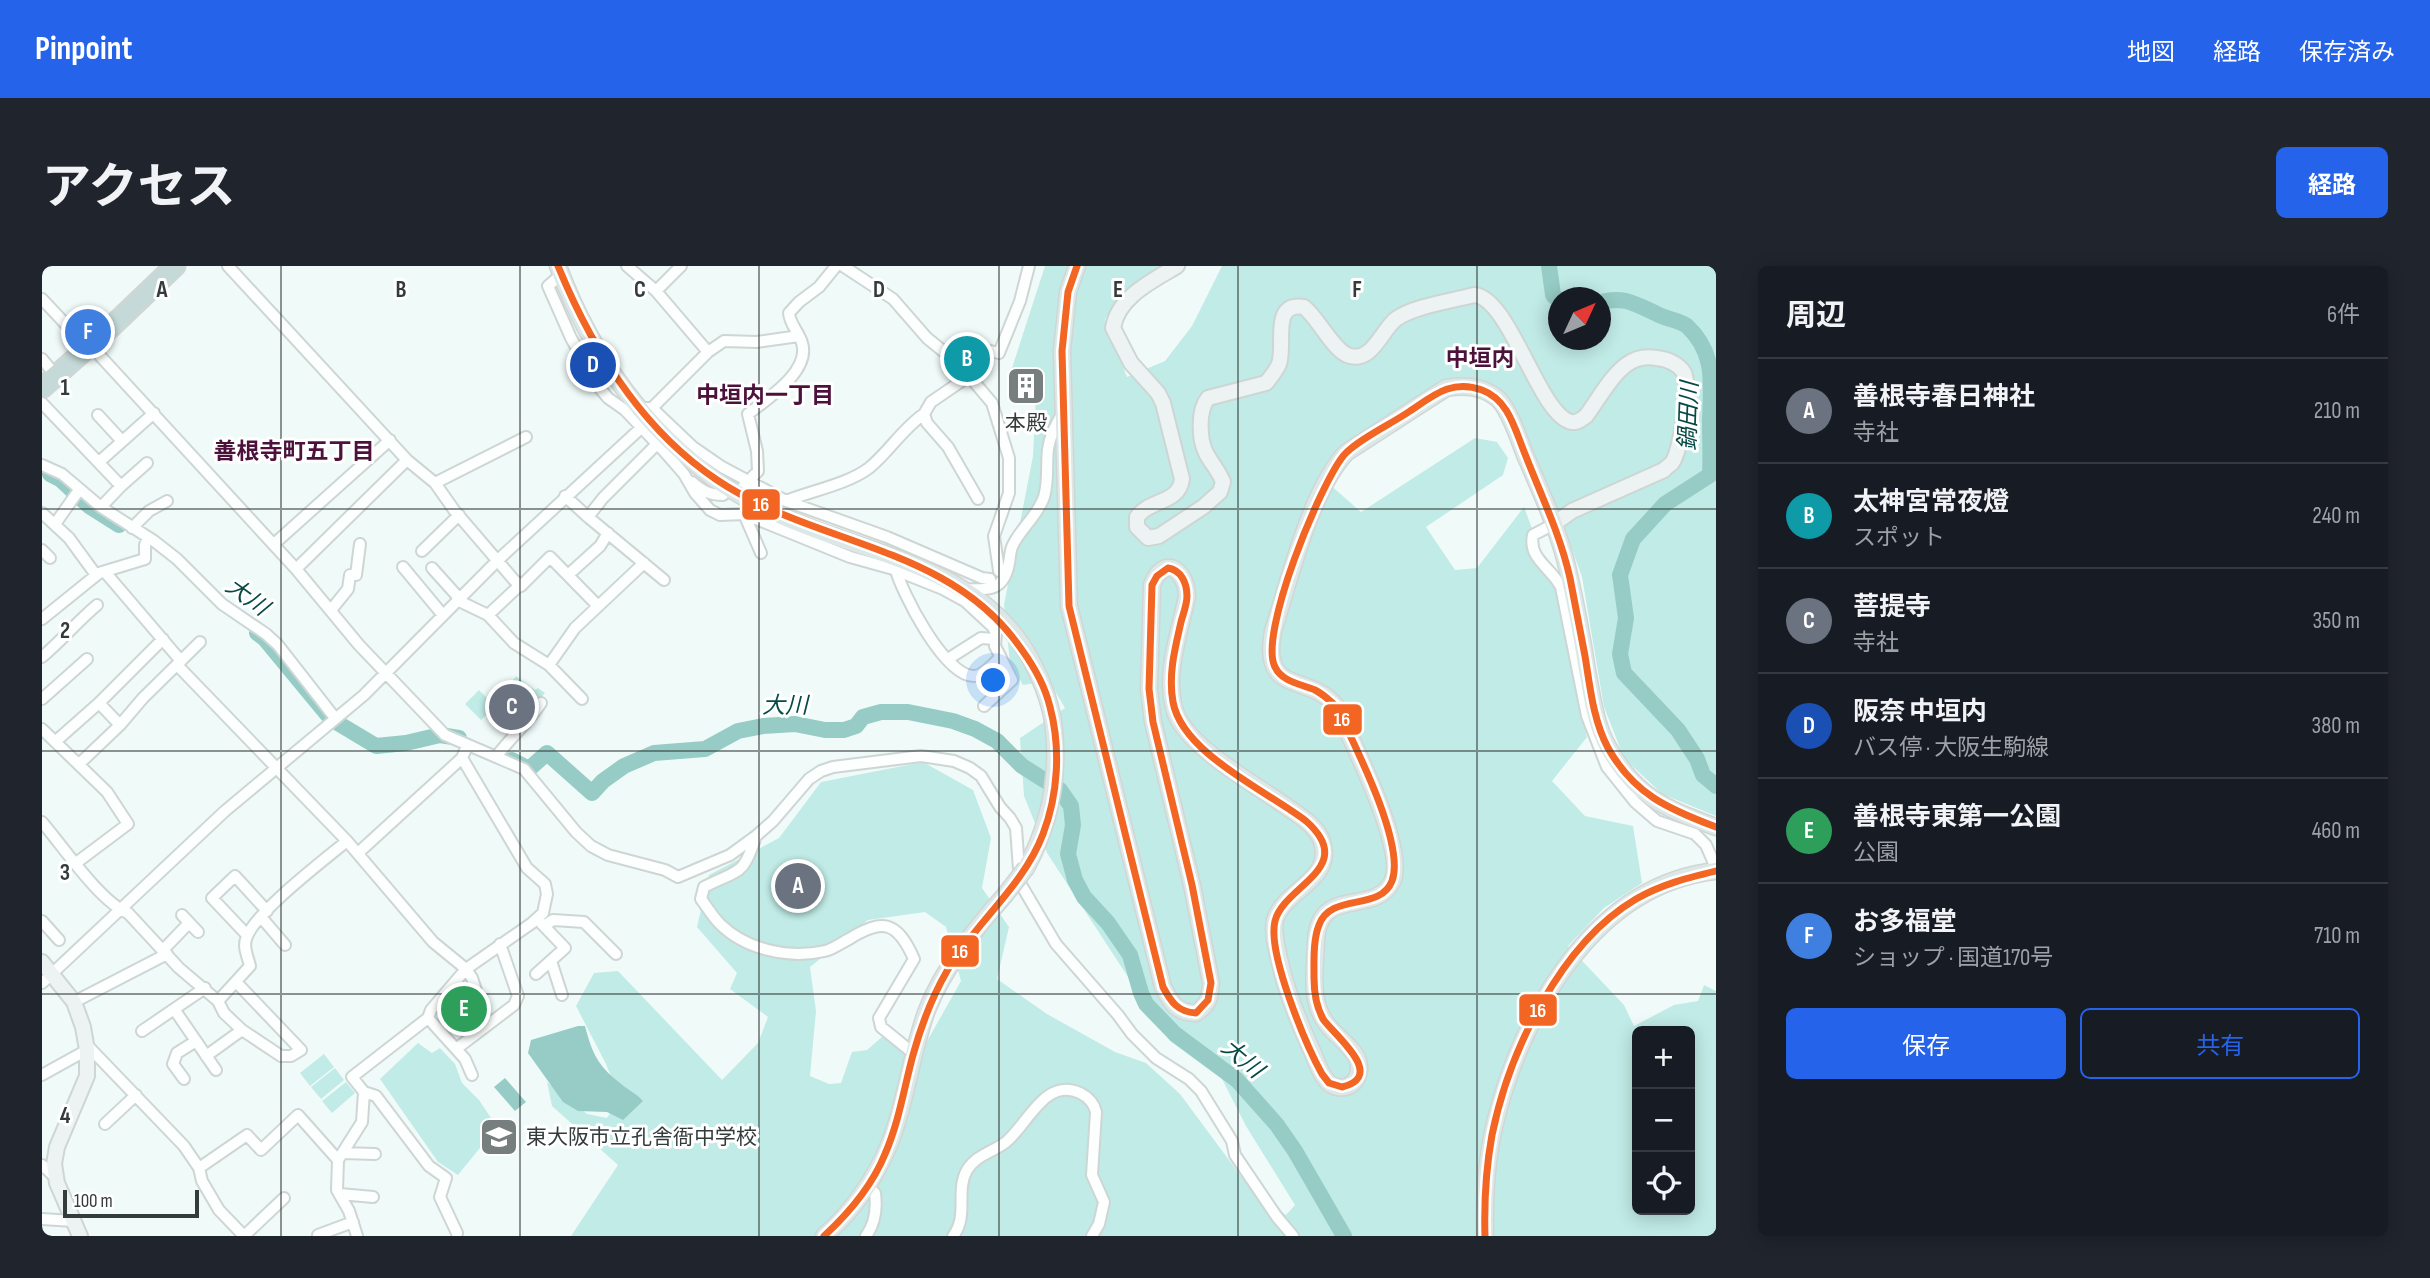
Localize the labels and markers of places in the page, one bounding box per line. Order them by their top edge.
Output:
pin: F [65,306,111,358]
pin: B [944,333,990,385]
pin: D [570,339,616,391]
building icon: 本殿 [1005,365,1047,407]
place label: 本殿 [1005,411,1047,436]
pin: C [489,681,535,733]
pin: A [775,860,821,912]
pin: E [441,983,487,1035]
school or university icon: 東大阪市立孔舎衙中学校 [478,1116,520,1158]
place label: 東大阪市立孔舎衙中学校 [526,1125,757,1150]

